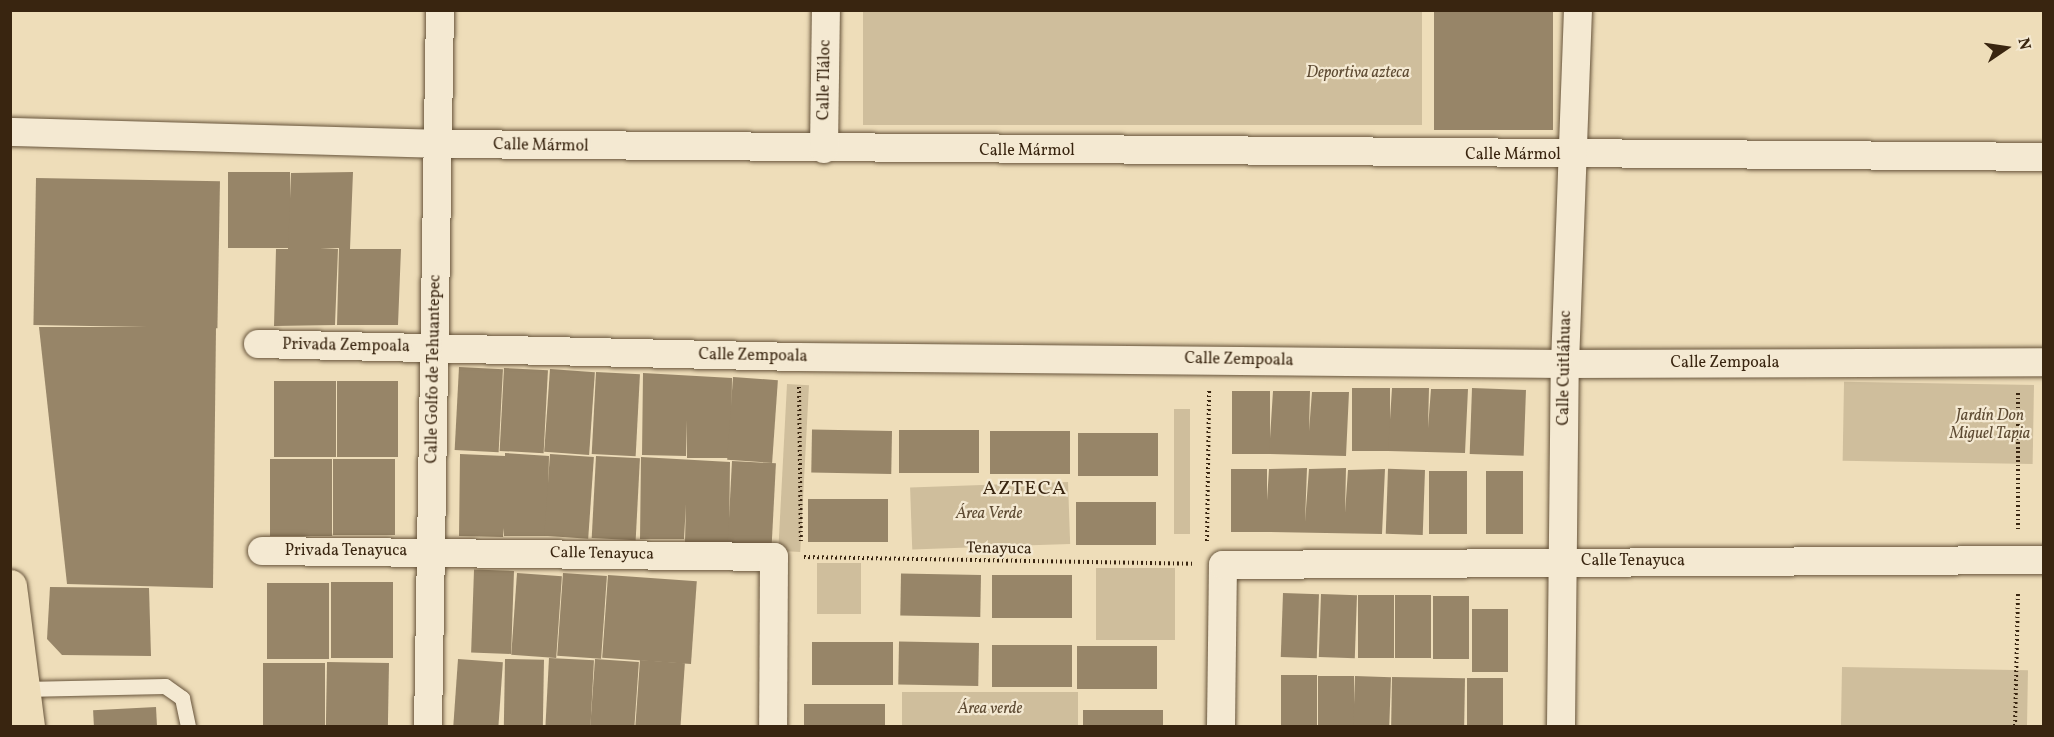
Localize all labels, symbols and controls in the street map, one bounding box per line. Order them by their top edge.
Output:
north arrow [1976,18,2036,78]
text: N [2012,36,2036,52]
street label: Calle Tláloc [815,39,835,121]
park label: Deportiva azteca [1306,63,1410,83]
street label: Calle Mármol [493,136,589,156]
street label: Calle Mármol [979,141,1075,161]
street label: Calle Mármol [1465,145,1561,165]
street label: Calle Golfo de Tehuantepec [423,274,445,464]
street label: Calle Cuitláhuac [1554,310,1576,426]
street label: Privada Zempoala [282,335,410,357]
street label: Calle Zempoala [698,345,808,367]
street label: Calle Zempoala [1184,349,1294,371]
street label: Calle Zempoala [1670,353,1780,373]
park label: Jardín Don Miguel Tapia [1950,406,2030,444]
district label: AZTECA [982,477,1068,501]
park label: Área Verde [956,504,1022,524]
street label: Tenayuca [966,539,1032,559]
street label: Privada Tenayuca [284,541,408,561]
street label: Calle Tenayuca [550,543,654,565]
street label: Calle Tenayuca [1581,551,1685,571]
park label: Área verde [958,699,1022,719]

